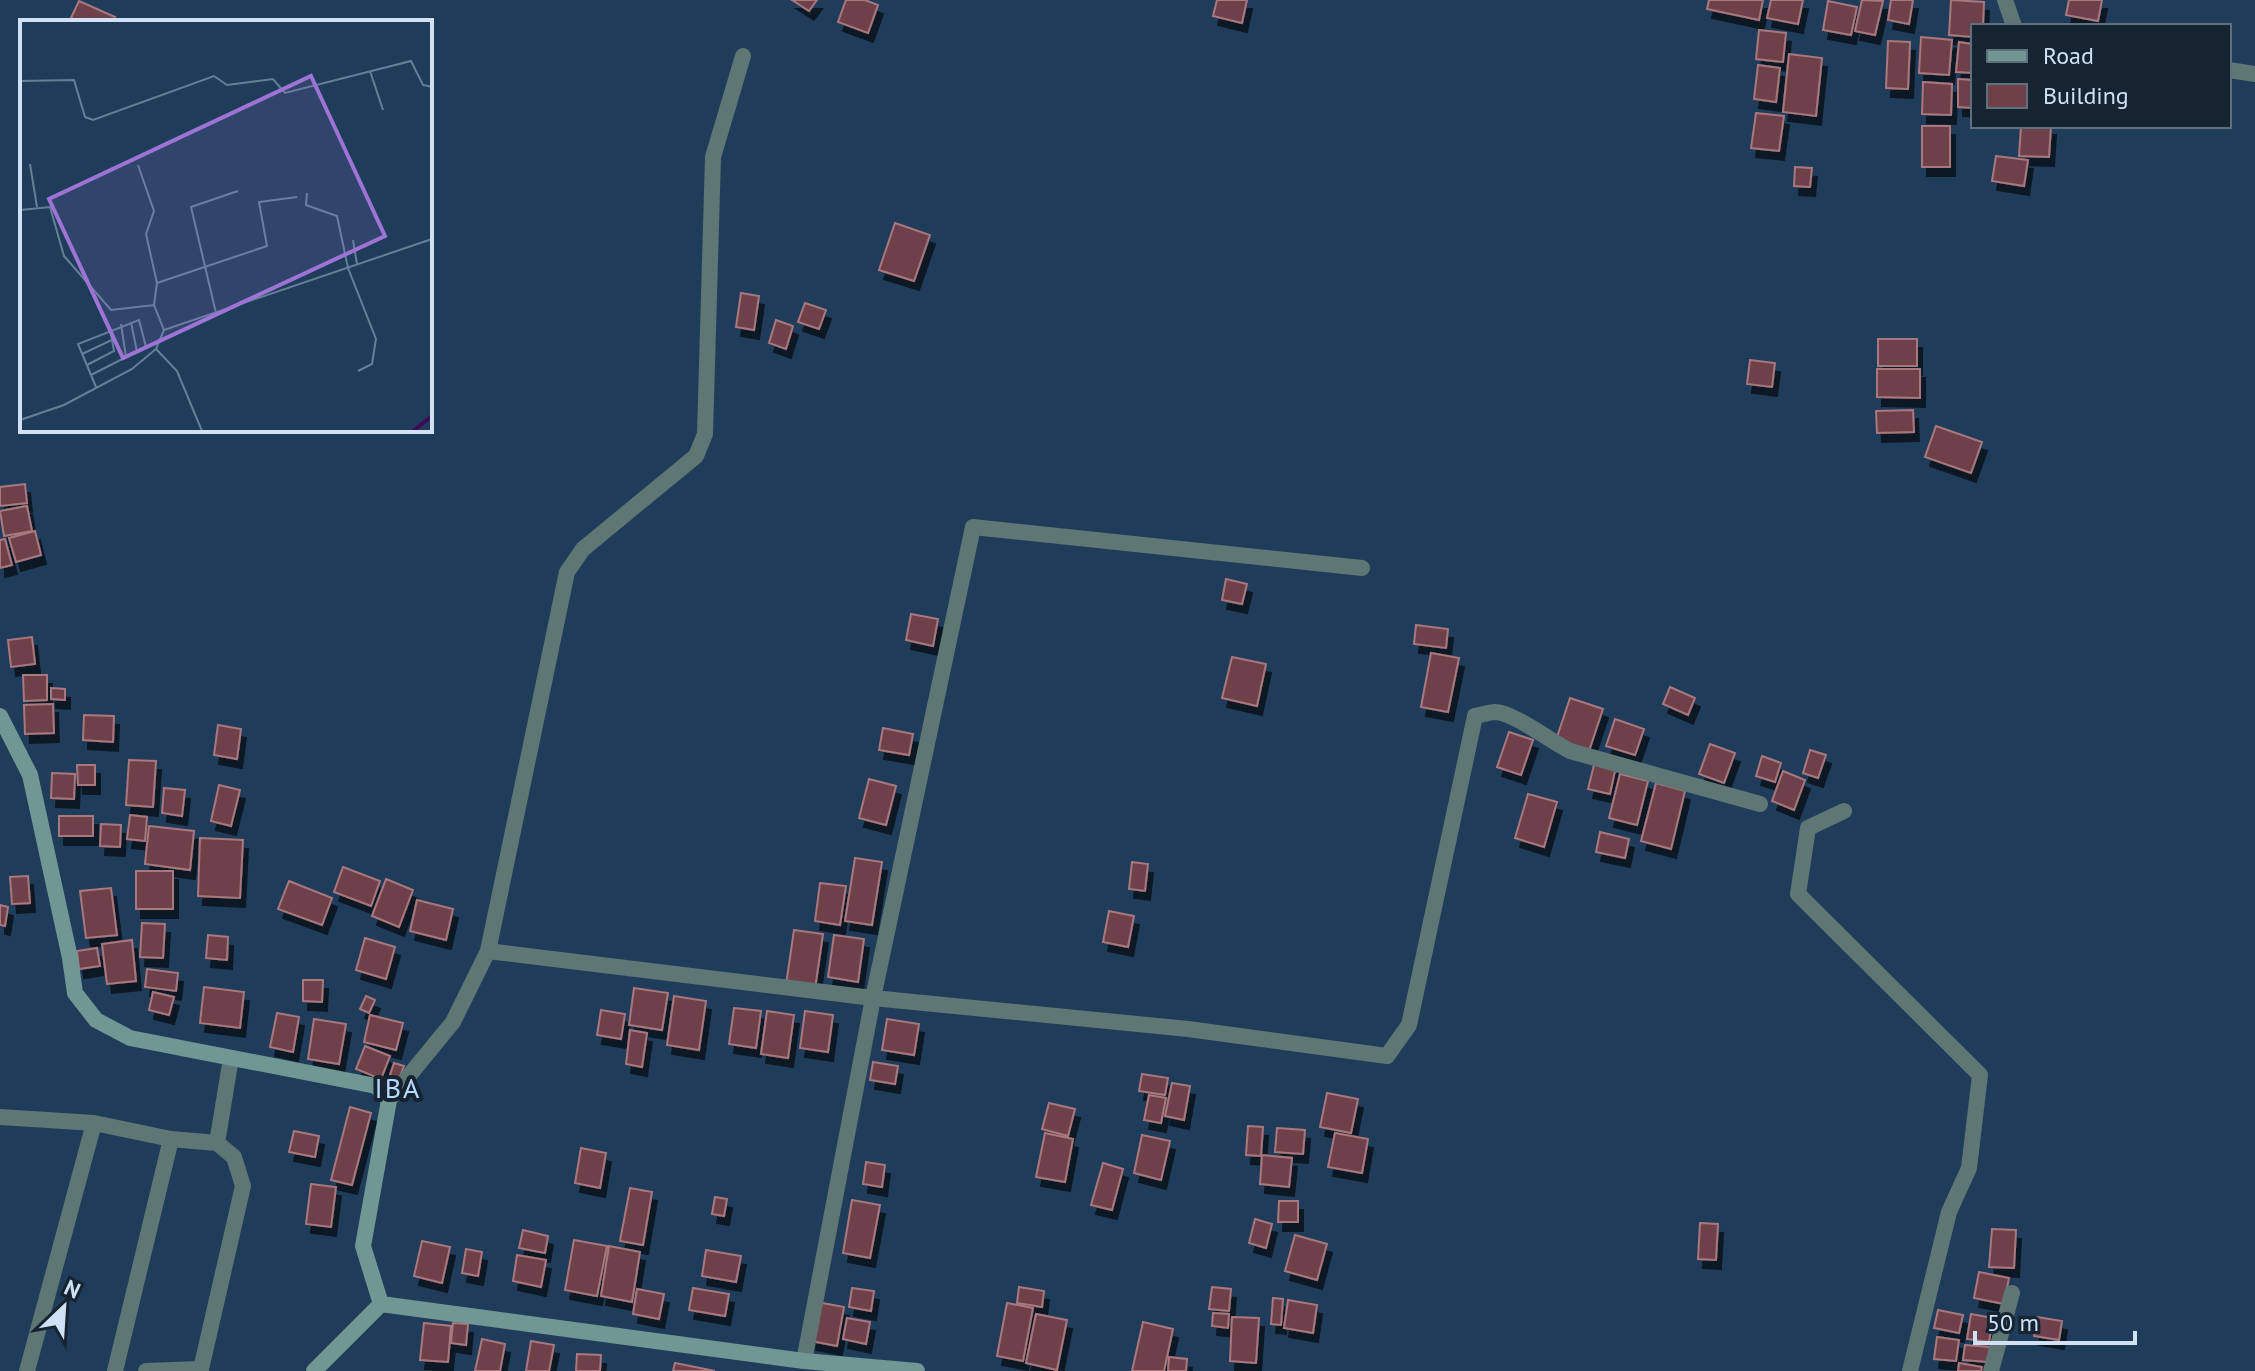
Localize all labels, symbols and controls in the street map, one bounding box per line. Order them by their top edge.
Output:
inset map [20,20,432,432]
legend [1971,24,2231,128]
text: Road [2043,40,2094,71]
text: Building [2043,80,2129,111]
district label: IBA [375,1069,421,1106]
north arrow [24,1267,104,1347]
text: N [60,1273,85,1305]
scale bar [1975,1295,2135,1345]
text: 50 m [1987,1307,2039,1338]

